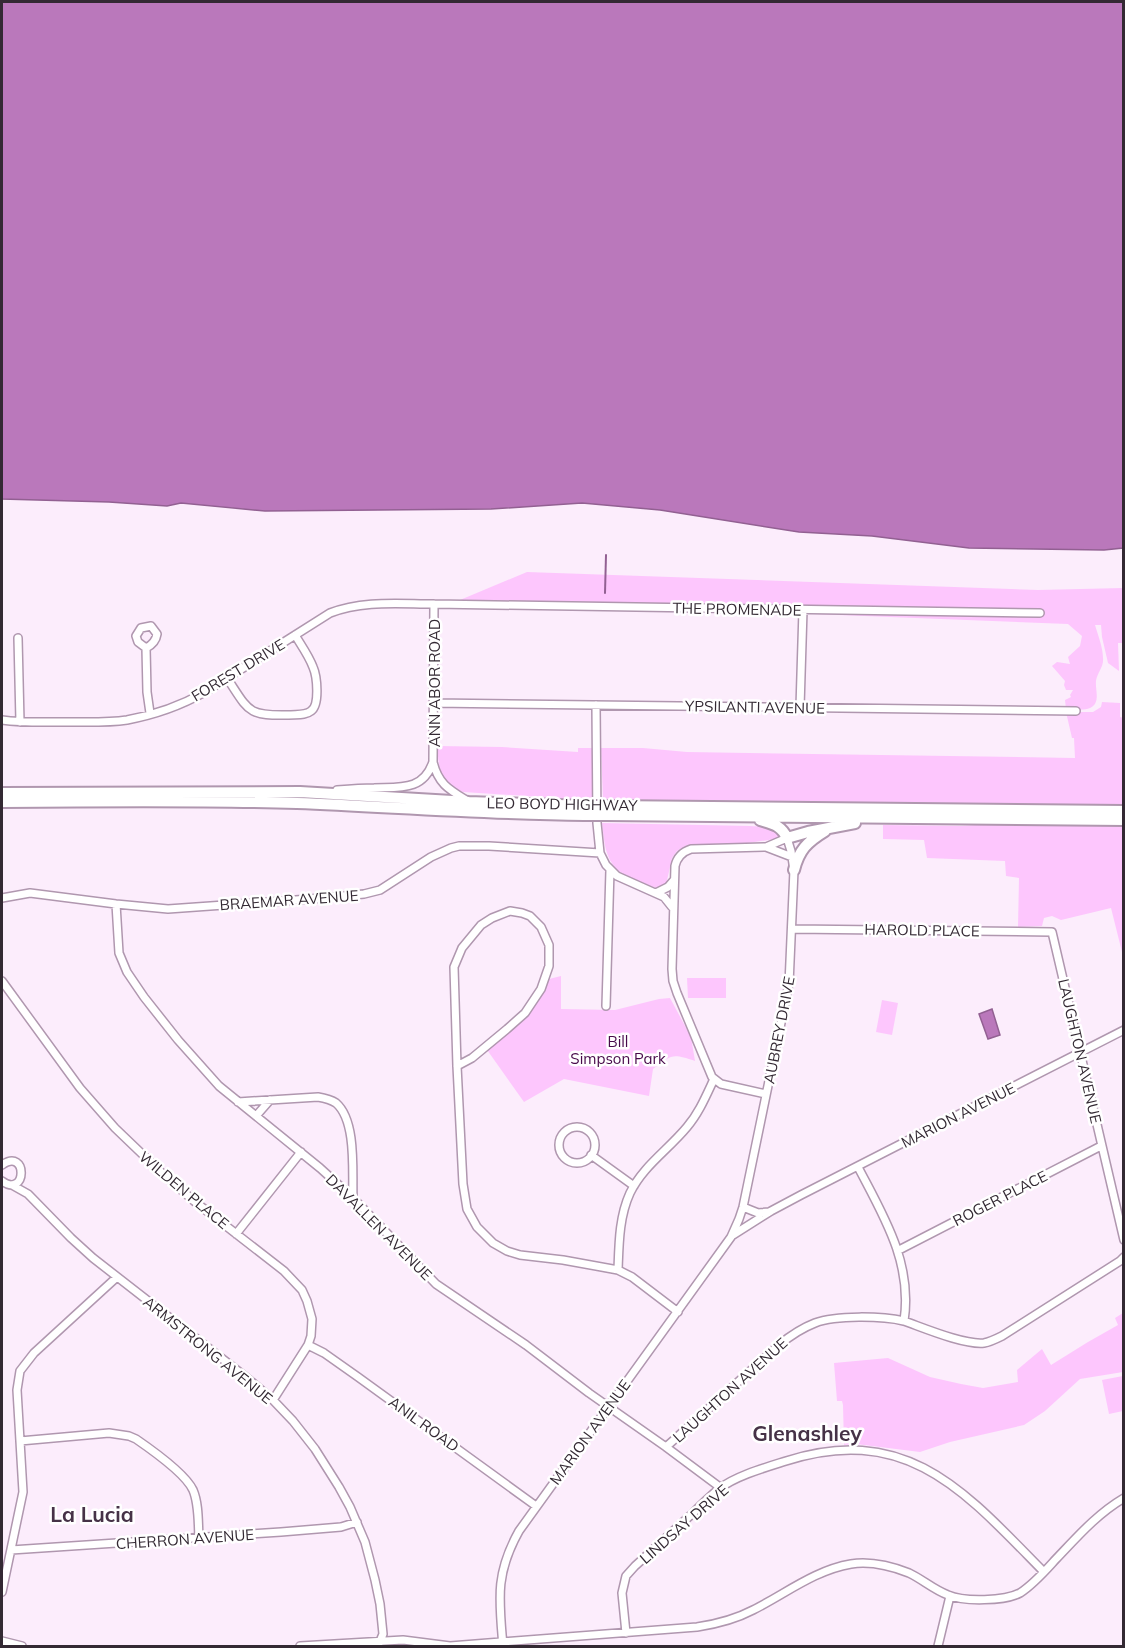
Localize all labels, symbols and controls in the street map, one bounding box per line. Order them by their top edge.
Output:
street label: THE PROMENADE [672,598,802,620]
street label: ANN ABOR ROAD [425,619,444,747]
street label: FOREST DRIVE [188,635,288,705]
street label: YPSILANTI AVENUE [684,696,825,718]
street label: LEO BOYD HIGHWAY [486,793,638,815]
street label: BRAEMAR AVENUE [219,886,359,914]
street label: HAROLD PLACE [864,919,980,941]
street label: AUBREY DRIVE [759,975,799,1085]
street label: LAUGHTON AVENUE [1054,977,1106,1125]
park label: Bill Simpson Park [570,1032,666,1068]
street label: MARION AVENUE [898,1078,1018,1152]
street label: WILDEN PLACE [135,1147,233,1233]
street label: ROGER PLACE [950,1166,1051,1230]
street label: DAVALLEN AVENUE [322,1170,436,1284]
street label: ARMSTRONG AVENUE [139,1292,277,1408]
street label: LAUGHTON AVENUE [669,1333,791,1447]
street label: MARION AVENUE [545,1376,635,1488]
street label: ANIL ROAD [385,1392,463,1456]
district label: Glenashley [752,1420,862,1446]
street label: LINDSAY DRIVE [636,1480,732,1568]
district label: La Lucia [50,1501,134,1527]
street label: CHERRON AVENUE [115,1525,255,1553]

